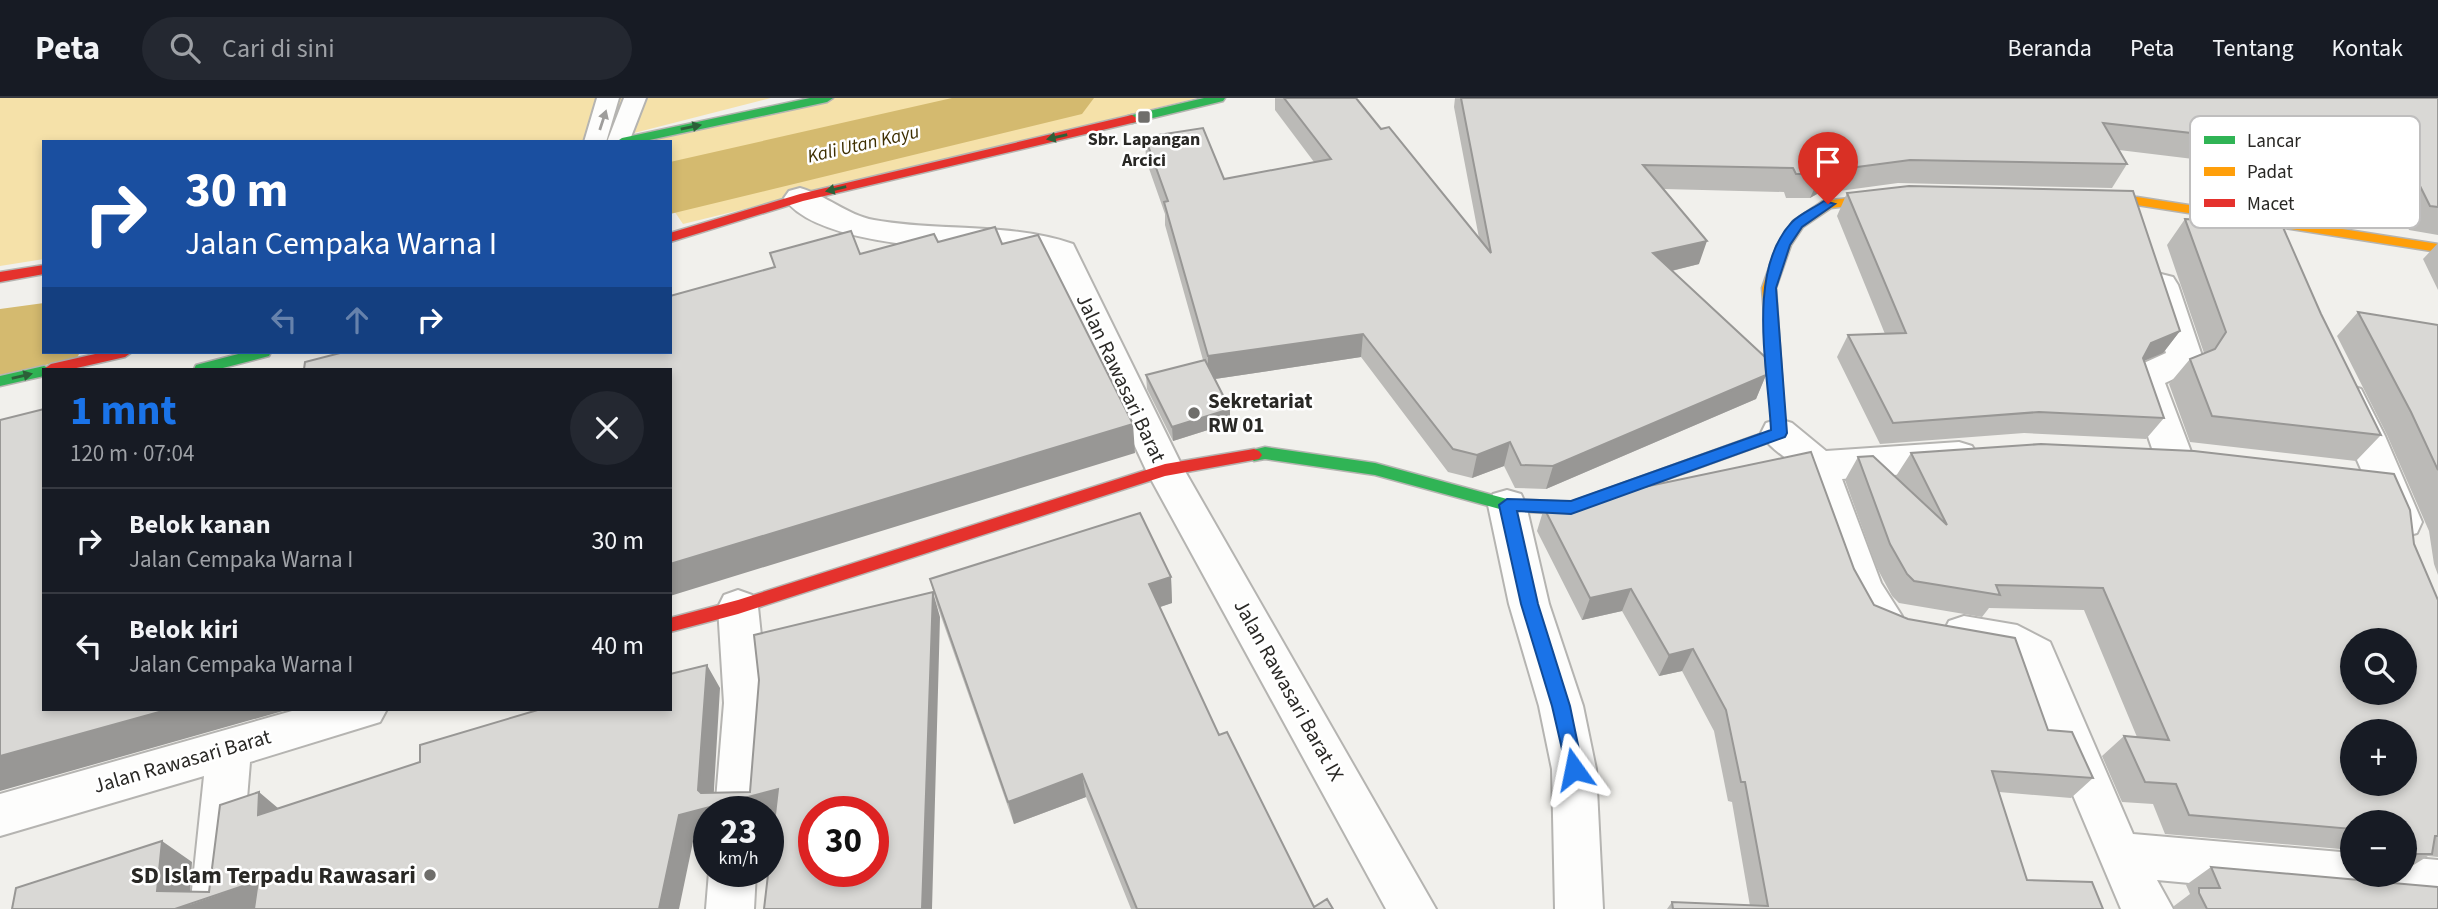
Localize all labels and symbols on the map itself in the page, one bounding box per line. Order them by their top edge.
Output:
one-way arrow [598,109,608,130]
marker: Sbr. Lapangan Arcici [1136,109,1152,125]
legend [2190,116,2420,228]
water label: Kali Utan Kayu [805,118,922,170]
one-way arrow [680,121,702,132]
place label: Sbr. Lapangan Arcici [1088,127,1200,173]
text: Lancar [2247,128,2301,155]
one-way arrow [1046,131,1068,142]
pin [1798,132,1858,204]
text: Padat [2247,159,2293,186]
one-way arrow [825,184,847,195]
text: Macet [2247,191,2295,218]
street label: Jalan Rawasari Barat [1069,289,1173,467]
one-way arrow [11,370,33,381]
place label: Sekretariat RW 01 [1208,386,1312,440]
marker: Sekretariat RW 01 [1186,405,1202,421]
street label: Jalan Rawasari Barat IX [1226,594,1352,787]
street label: Jalan Rawasari Barat [90,721,274,801]
position arrow [1537,732,1611,806]
speed limit sign: 30 [798,796,889,887]
place label: SD Islam Terpadu Rawasari [130,858,416,893]
marker: SD Islam Terpadu Rawasari [422,867,438,883]

